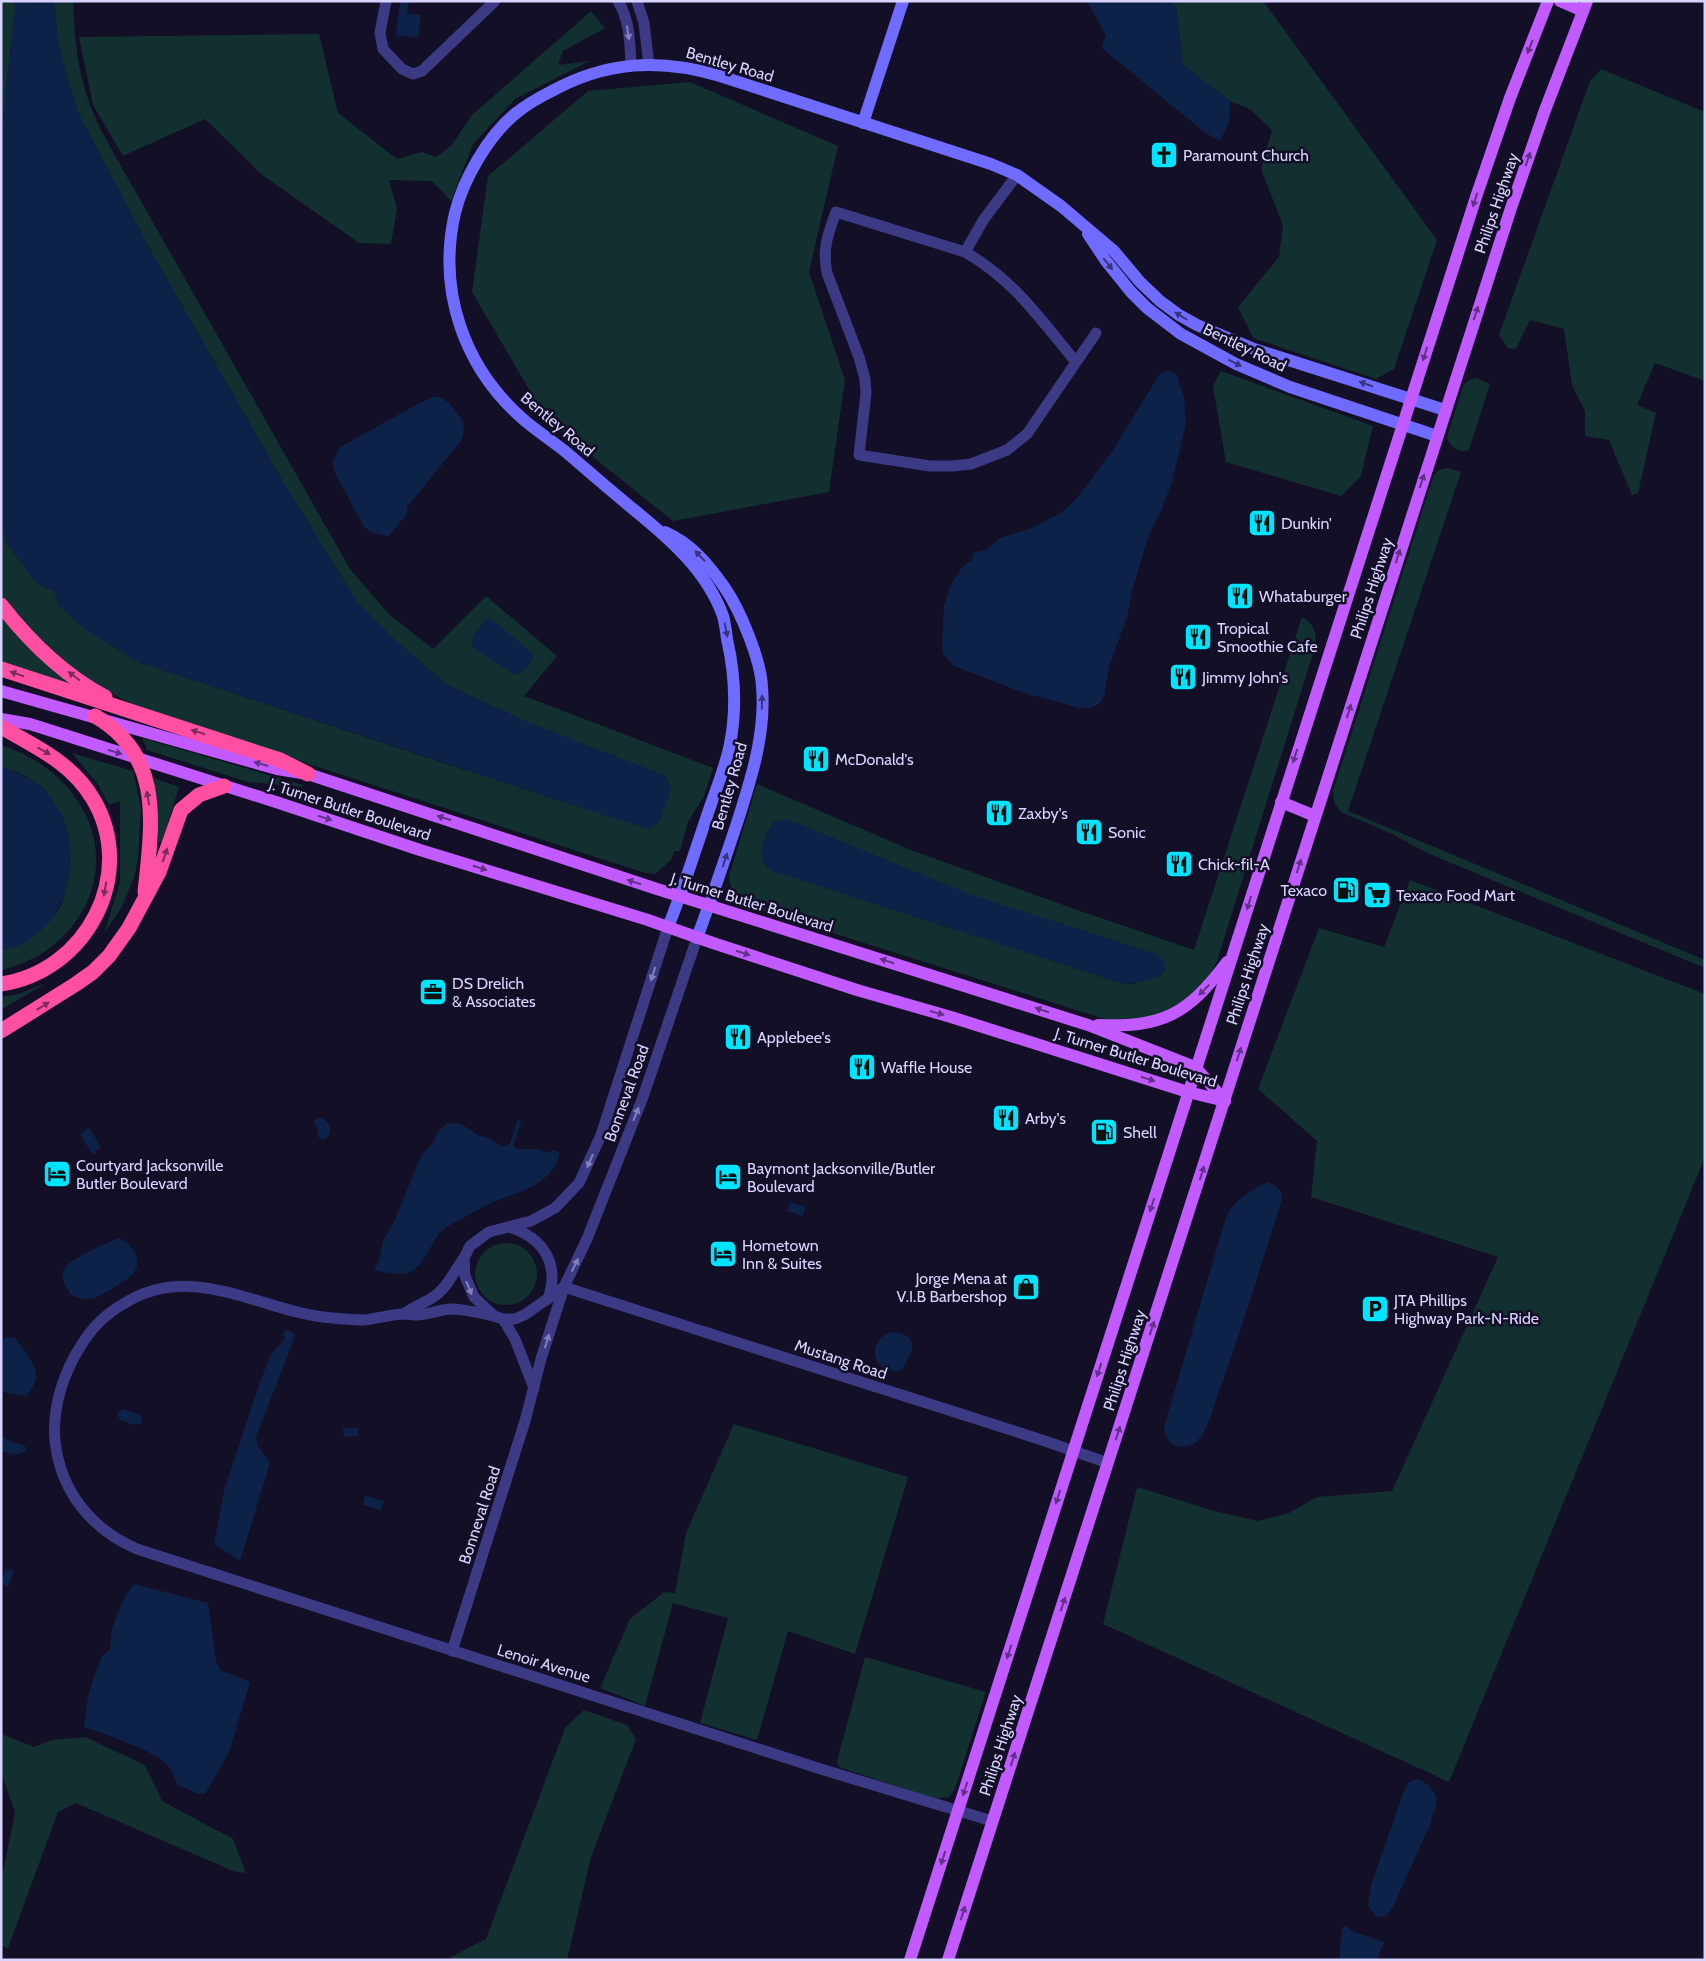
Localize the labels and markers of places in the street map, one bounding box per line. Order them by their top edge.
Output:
church icon: Paramount Church [1149,140,1179,170]
place label: Paramount Church [1183,146,1309,165]
restaurant icon: Dunkin' [1247,508,1277,538]
place label: Dunkin' [1281,514,1332,533]
restaurant icon: Whataburger [1225,581,1255,611]
place label: Whataburger [1259,587,1348,606]
place label: Tropical Smoothie Cafe [1217,619,1318,656]
restaurant icon: Tropical Smoothie Cafe [1183,622,1213,652]
restaurant icon: Jimmy John's [1168,662,1198,692]
place label: Jimmy John's [1201,668,1288,687]
restaurant icon: McDonald's [801,744,831,774]
place label: McDonald's [835,750,914,769]
restaurant icon: Zaxby's [984,798,1014,828]
place label: Zaxby's [1018,804,1068,823]
restaurant icon: Sonic [1074,817,1104,847]
place label: Sonic [1108,823,1146,842]
restaurant icon: Chick-fil-A [1164,849,1194,879]
place label: Chick-fil-A [1198,855,1270,874]
fuel station icon: Texaco [1331,875,1361,905]
supermarket icon: Texaco Food Mart [1362,880,1392,910]
place label: Texaco [1280,881,1327,900]
place label: Texaco Food Mart [1396,886,1516,905]
place label: DS Drelich & Associates [452,974,536,1011]
office icon: DS Drelich & Associates [418,977,448,1007]
restaurant icon: Applebee's [723,1022,753,1052]
place label: Applebee's [757,1028,831,1047]
restaurant icon: Waffle House [847,1052,877,1082]
place label: Waffle House [881,1058,972,1077]
restaurant icon: Arby's [991,1103,1021,1133]
place label: Arby's [1025,1109,1066,1128]
fuel station icon: Shell [1089,1117,1119,1147]
place label: Shell [1123,1123,1157,1142]
place label: Courtyard Jacksonville Butler Boulevard [76,1156,223,1193]
hotel icon: Courtyard Jacksonville Butler Boulevard [42,1159,72,1189]
place label: Baymont Jacksonville/Butler Boulevard [747,1159,936,1196]
hotel icon: Baymont Jacksonville/Butler Boulevard [713,1162,743,1192]
place label: Hometown Inn & Suites [742,1236,822,1273]
hotel icon: Hometown Inn & Suites [708,1239,738,1269]
place label: Jorge Mena at V.I.B Barbershop [897,1269,1008,1306]
shop icon: Jorge Mena at V.I.B Barbershop [1011,1272,1041,1302]
place label: JTA Phillips Highway Park-N-Ride [1393,1291,1539,1328]
parking icon: JTA Phillips Highway Park-N-Ride [1360,1294,1390,1324]

